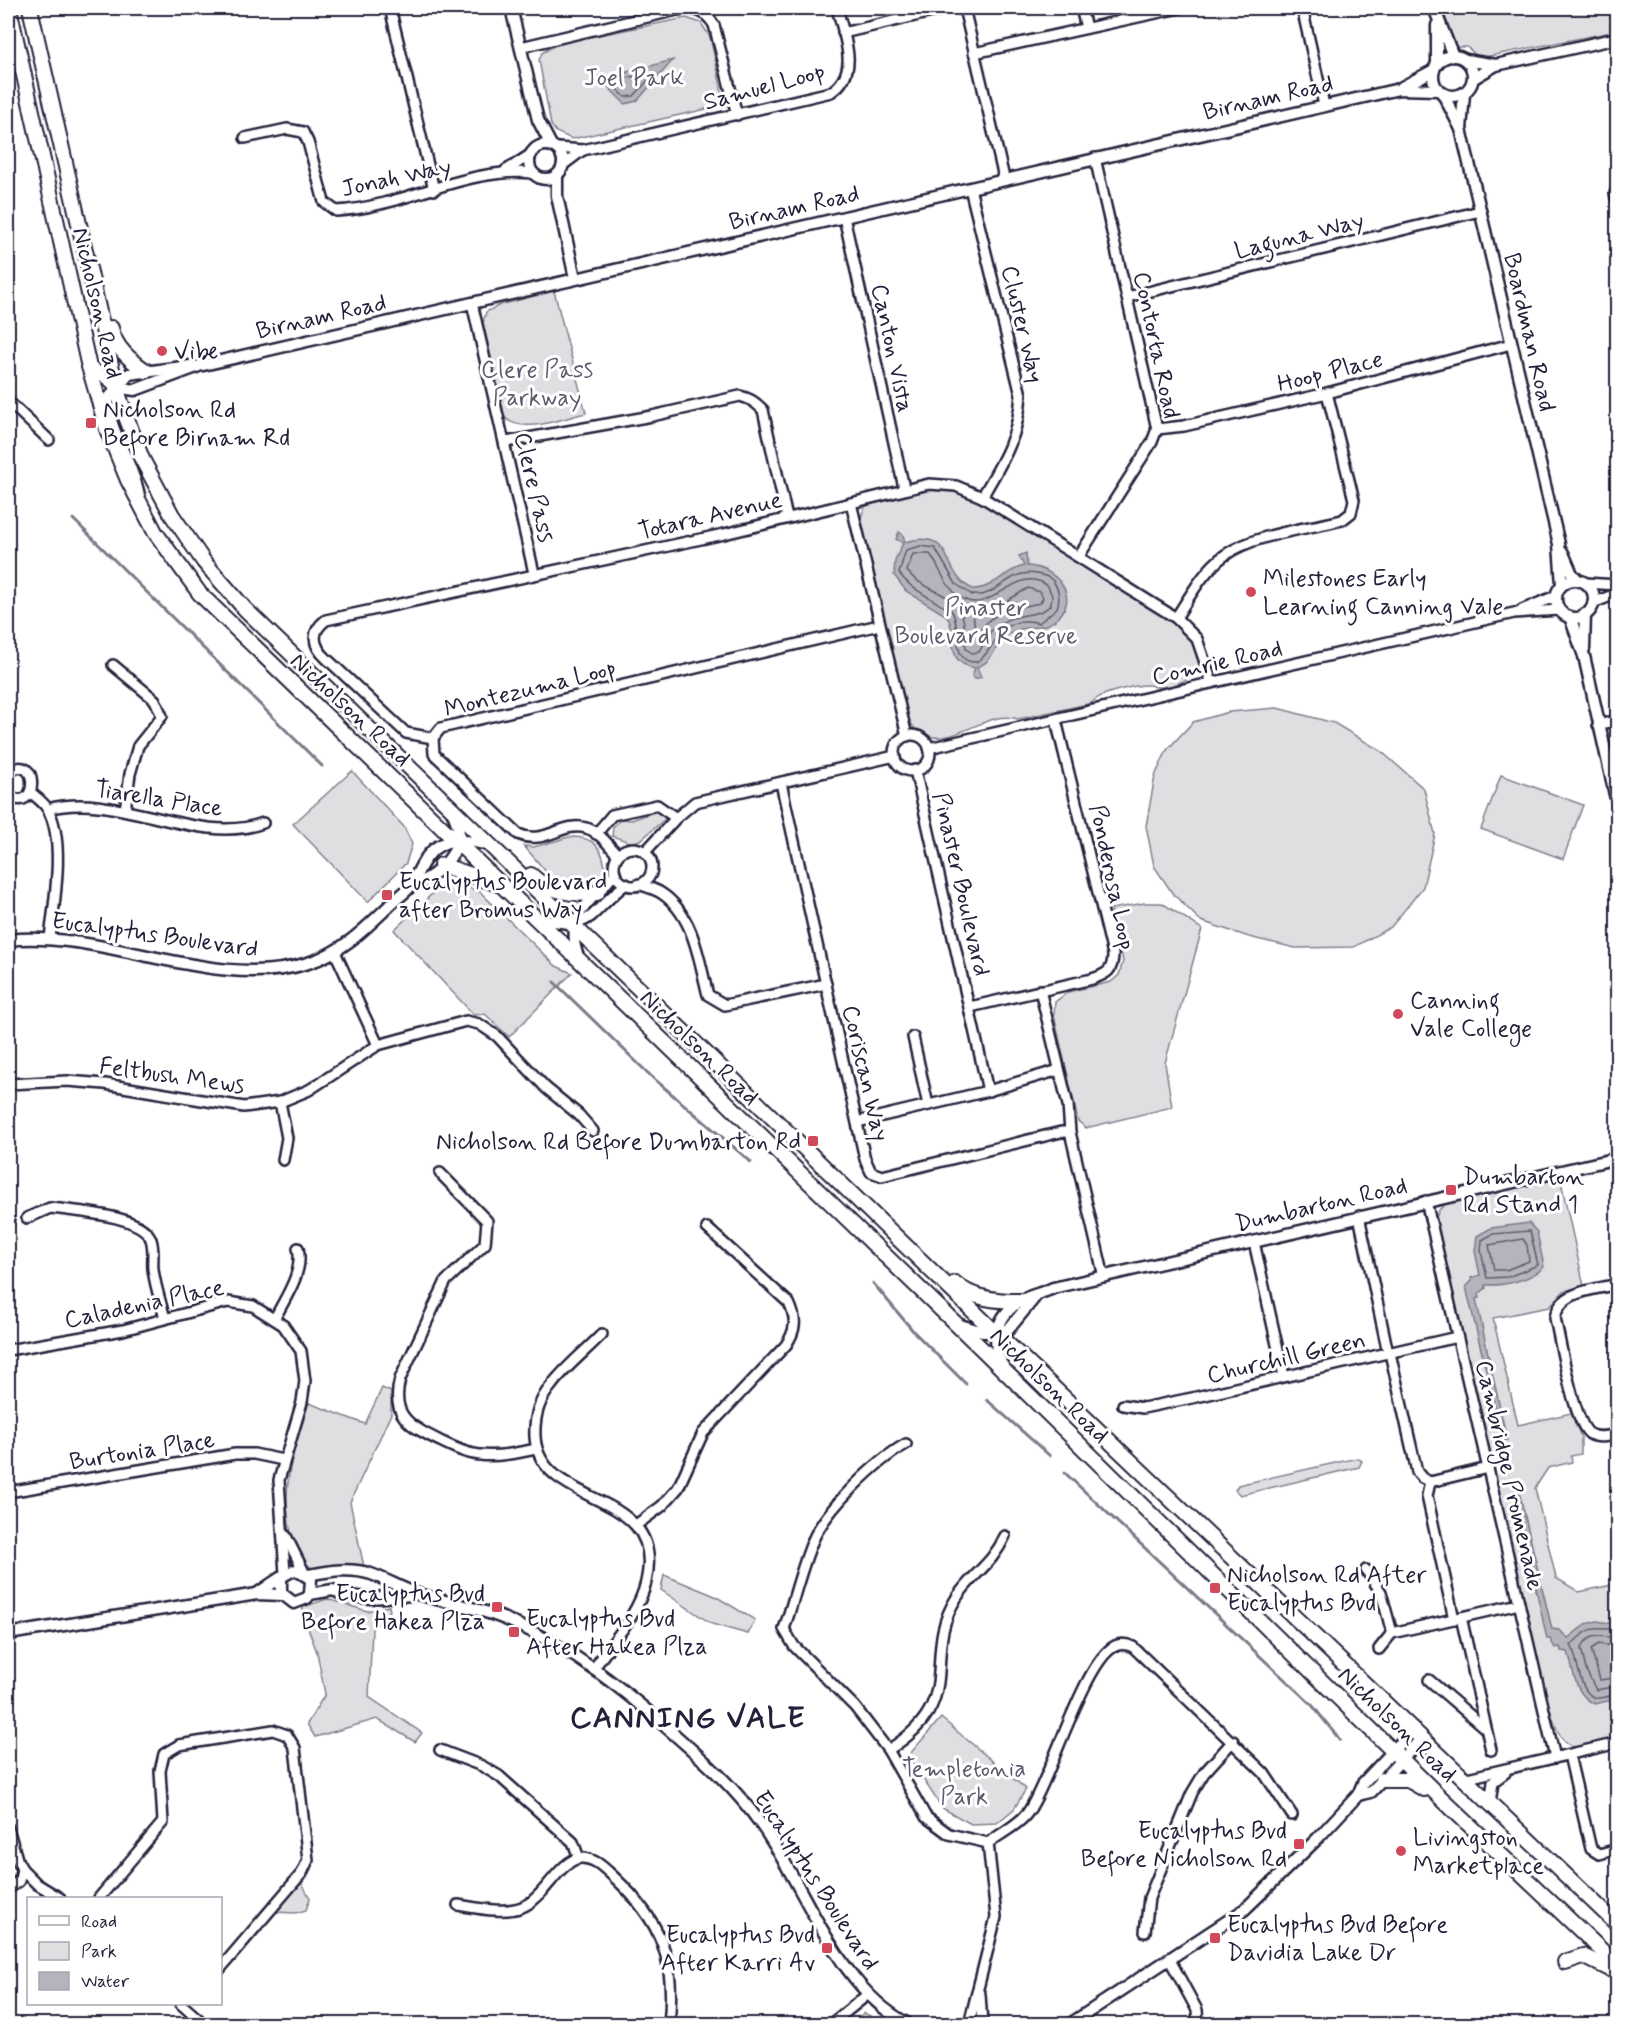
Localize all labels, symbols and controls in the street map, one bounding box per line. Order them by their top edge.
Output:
street label: Samuel Loop [700,56,828,118]
park label: Joel Park [584,63,684,94]
street label: Birnam Road [1200,68,1337,129]
street label: Jonah Way [339,152,454,205]
street label: Birnam Road [726,178,863,239]
street label: Laguna Way [1231,205,1368,270]
street label: Nicholson Road [64,225,129,382]
street label: Boardman Road [1495,250,1562,415]
street label: Cluster Way [993,263,1050,386]
street label: Contorta Road [1125,269,1186,422]
street label: Canton Vista [863,281,920,416]
street label: Birnam Road [253,287,390,348]
place label: Vibe [174,337,218,368]
marker: Vibe [155,344,169,358]
street label: Hoop Place [1274,344,1386,401]
park label: Clere Pass Parkway [481,355,593,414]
place label: Nicholson Rd Before Birnam Rd [103,395,290,456]
marker: Nicholson Rd Before Birnam Rd [84,416,98,430]
street label: Clere Pass [506,429,561,545]
street label: Totara Avenue [635,485,786,548]
place label: Milestones Early Learning Canning Vale [1263,564,1503,626]
marker: Milestones Early Learning Canning Vale [1244,585,1258,599]
park label: Pinaster Boulevard Reserve [895,593,1077,652]
street label: Comrie Road [1149,633,1286,694]
street label: Nicholson Road [283,646,417,774]
street label: Montezuma Loop [441,653,620,726]
street label: Tiarella Place [93,774,225,825]
street label: Pinaster Boulevard [924,790,997,979]
street label: Ponderosa Loop [1081,802,1142,953]
place label: Eucalyptus Boulevard after Bromus Way [399,867,607,926]
marker: Eucalyptus Boulevard after Bromus Way [380,888,394,902]
street label: Eucalyptus Boulevard [50,906,260,965]
street label: Nicholson Road [633,983,765,1113]
place label: Canning Vale College [1410,986,1532,1047]
street label: Coriscan Way [834,1002,895,1144]
marker: Canning Vale College [1391,1007,1405,1021]
street label: Feltbush Mews [97,1051,246,1102]
place label: Nicholson Rd Before Dumbarton Rd [436,1127,801,1160]
marker: Nicholson Rd Before Dumbarton Rd [806,1134,820,1148]
place label: Dumbarton Rd Stand 1 [1463,1162,1584,1221]
street label: Dumbarton Road [1232,1171,1410,1240]
marker: Dumbarton Rd Stand 1 [1444,1183,1458,1197]
street label: Caladenia Place [62,1272,227,1337]
street label: Nicholson Road [983,1321,1115,1451]
street label: Churchill Green [1204,1325,1369,1392]
street label: Cambridge Promenade [1465,1357,1550,1594]
street label: Burtonia Place [67,1425,217,1478]
place label: Nicholson Rd After Eucalyptus Bvd [1227,1560,1426,1619]
place label: Eucalyptus Bvd Before Hakea Plza [301,1579,485,1640]
marker: Nicholson Rd After Eucalyptus Bvd [1208,1581,1222,1595]
marker: Eucalyptus Bvd Before Hakea Plza [490,1600,504,1614]
place label: Eucalyptus Bvd After Hakea Plza [526,1604,708,1663]
marker: Eucalyptus Bvd After Hakea Plza [507,1625,521,1639]
street label: Nicholson Road [1331,1660,1463,1790]
district label: CANNING VALE [570,1699,806,1738]
park label: Templetonia Park [902,1754,1026,1813]
street label: Eucalyptus Boulevard [746,1785,885,1977]
place label: Eucalyptus Bvd Before Nicholson Rd [1081,1816,1287,1877]
place label: Livingston Marketplace [1413,1823,1544,1882]
marker: Eucalyptus Bvd Before Nicholson Rd [1292,1837,1306,1851]
marker: Livingston Marketplace [1394,1844,1408,1858]
legend [27,1897,222,2005]
text: Road [81,1910,117,1934]
place label: Eucalyptus Bvd Before Davidia Lake Dr [1227,1910,1448,1969]
place label: Eucalyptus Bvd After Karri Av [661,1920,815,1979]
marker: Eucalyptus Bvd Before Davidia Lake Dr [1208,1931,1222,1945]
text: Park [81,1940,117,1964]
marker: Eucalyptus Bvd After Karri Av [820,1941,834,1955]
text: Water [81,1970,130,1994]

